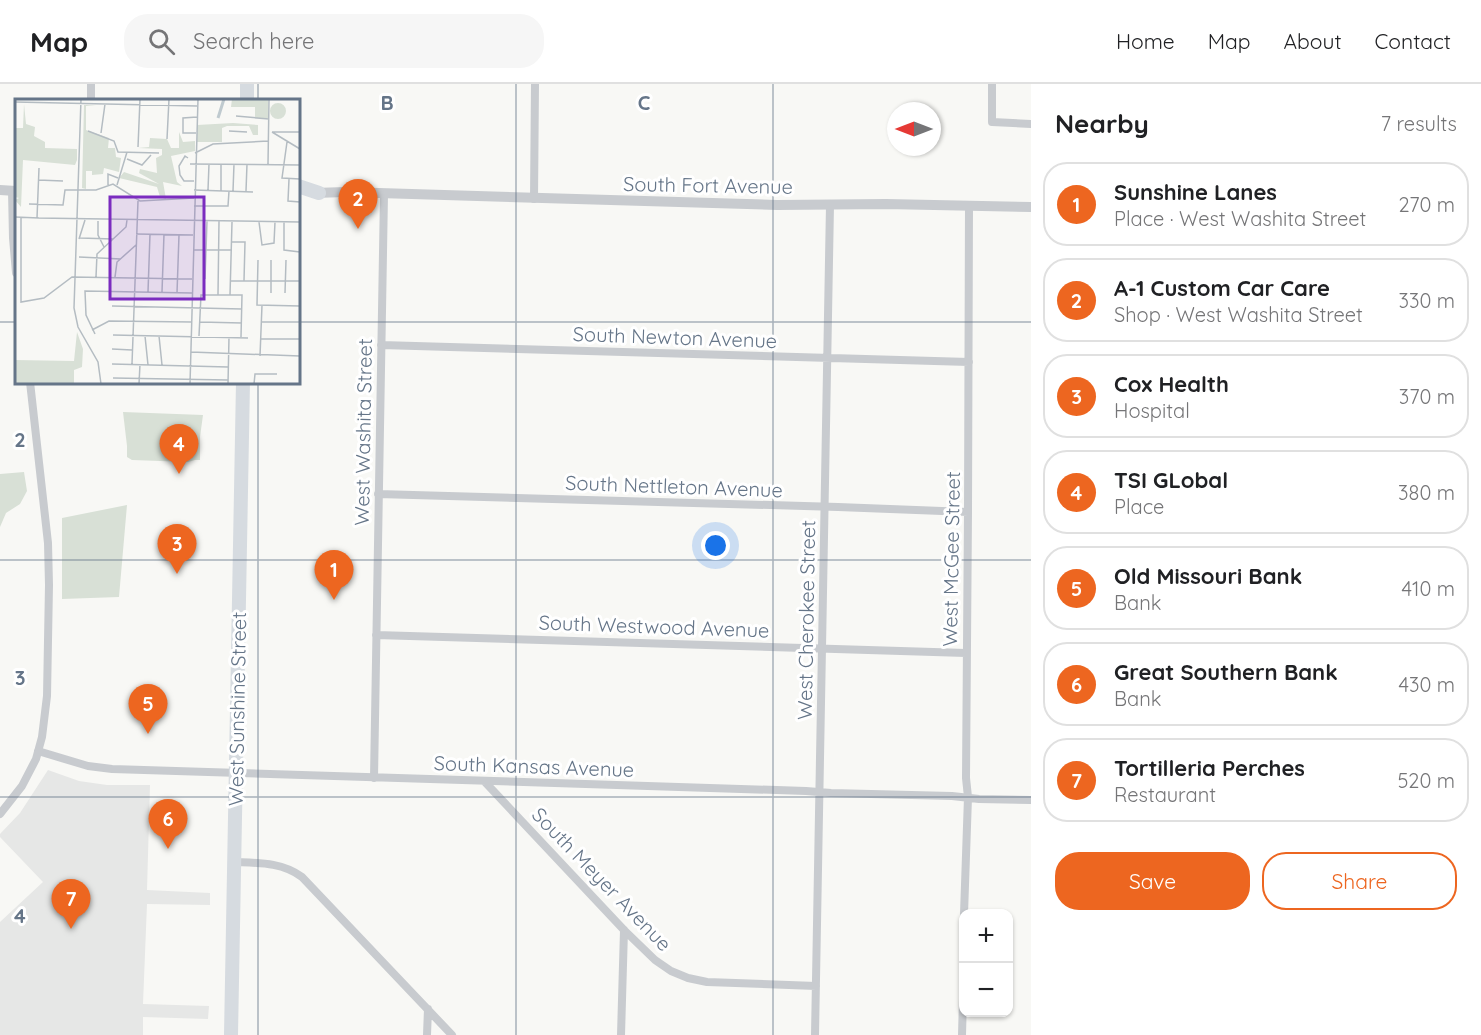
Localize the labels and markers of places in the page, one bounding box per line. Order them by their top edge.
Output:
pin: 2 [338,180,378,229]
pin: 4 [160,424,198,474]
pin: 3 [158,524,196,574]
pin: 1 [314,550,354,600]
pin: 5 [128,684,168,734]
pin: 6 [148,800,188,849]
pin: 7 [52,880,90,929]

